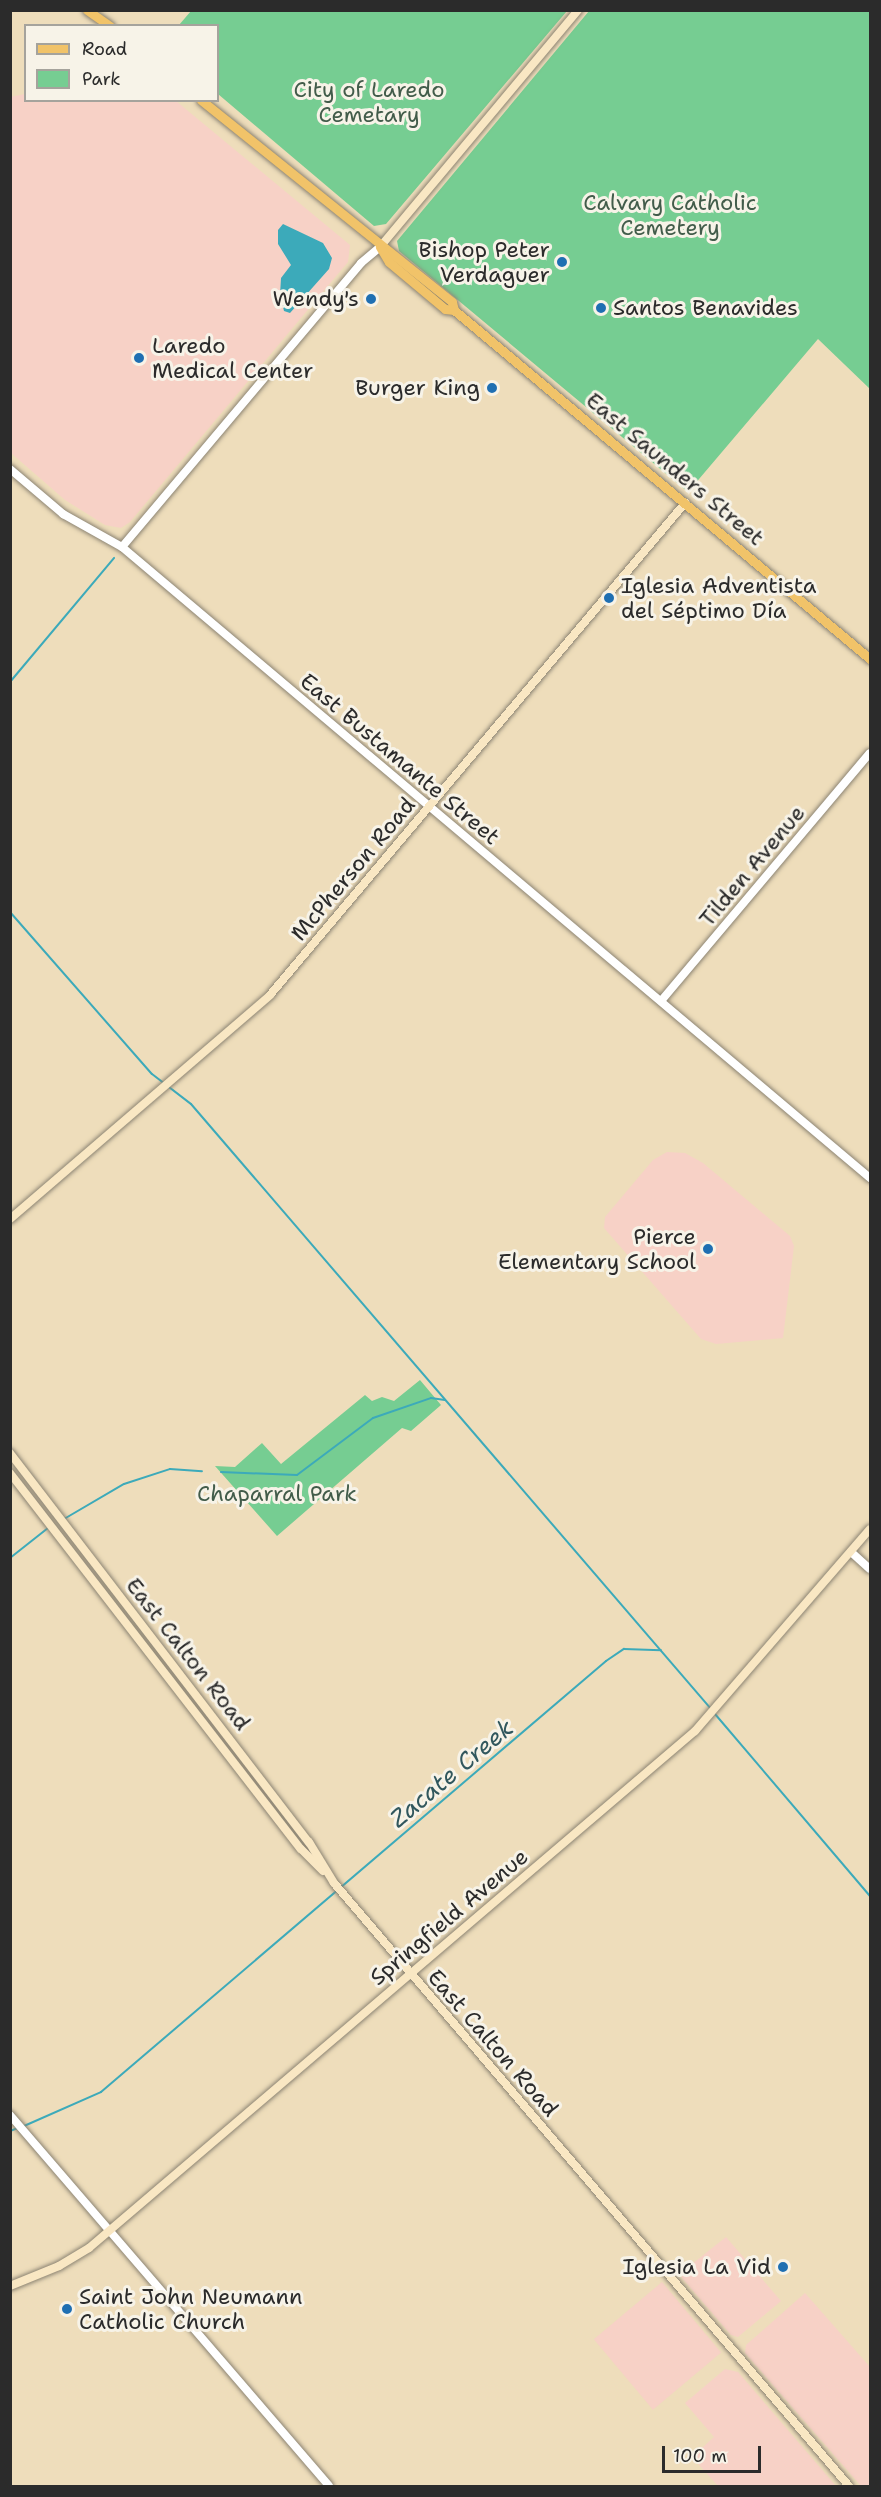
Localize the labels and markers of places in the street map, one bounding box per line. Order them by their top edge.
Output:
place label: Bishop Peter Verdaguer [419,236,550,288]
marker: Bishop Peter Verdaguer [555,255,569,269]
place label: Wendy's [272,286,359,312]
marker: Wendy's [364,292,378,306]
place label: Santos Benavides [613,295,798,321]
marker: Santos Benavides [594,301,608,315]
place label: Laredo Medical Center [152,332,313,384]
marker: Laredo Medical Center [130,349,148,367]
place label: Burger King [355,375,480,401]
marker: Burger King [485,381,499,395]
place label: Iglesia Adventista del Séptimo Día [621,572,816,624]
marker: Iglesia Adventista del Séptimo Día [602,591,616,605]
place label: Pierce Elementary School [498,1223,696,1274]
marker: Pierce Elementary School [701,1242,715,1256]
place label: Iglesia La Vid [623,2254,771,2280]
marker: Iglesia La Vid [776,2260,790,2274]
place label: Saint John Neumann Catholic Church [79,2283,302,2334]
marker: Saint John Neumann Catholic Church [60,2302,74,2316]

